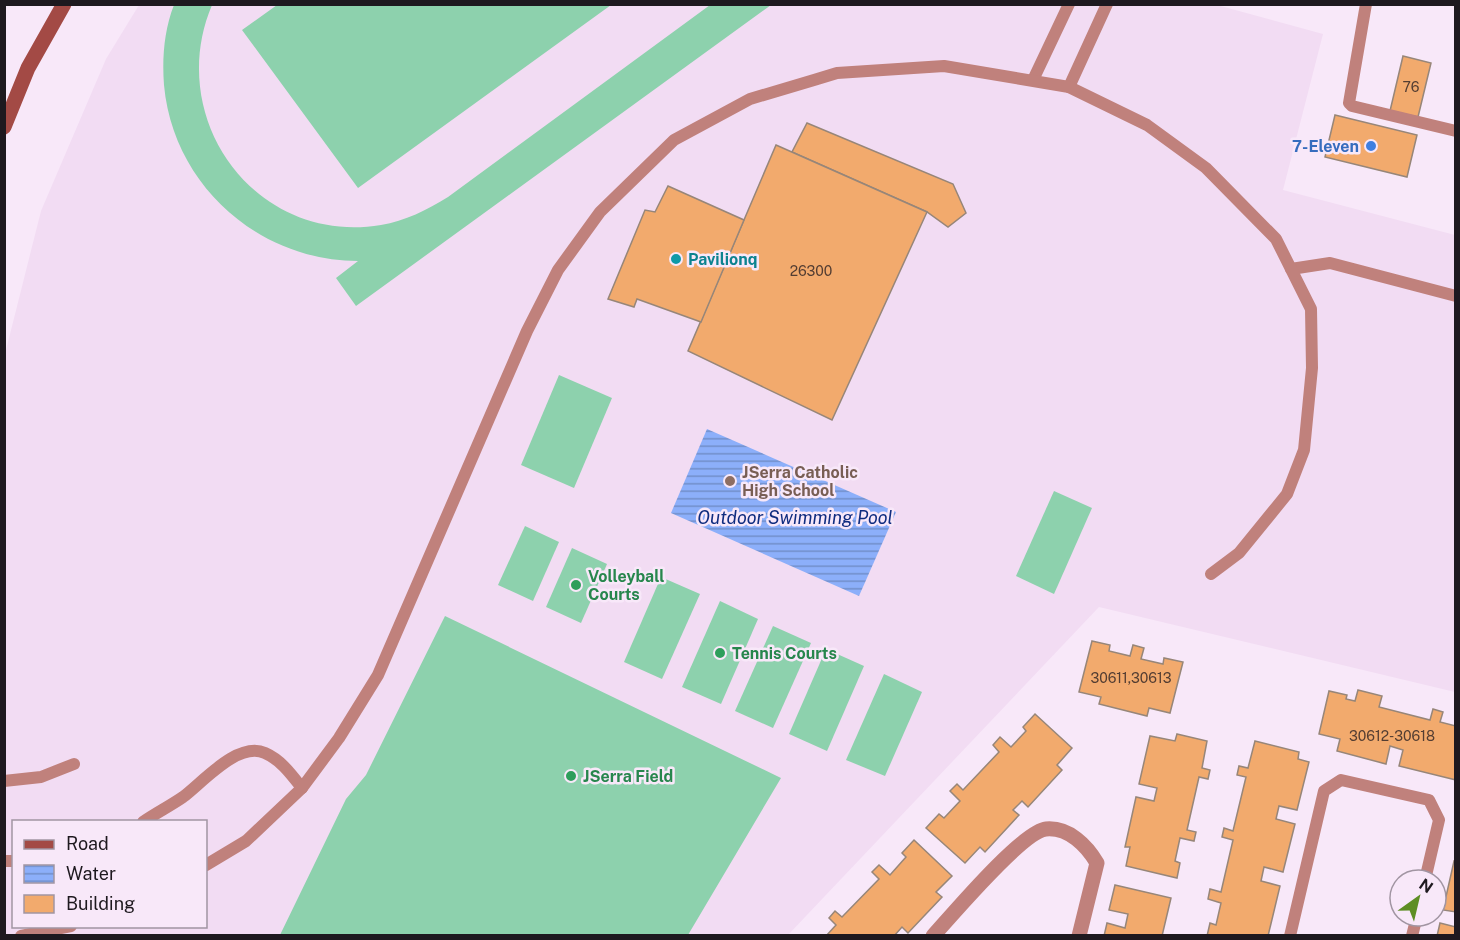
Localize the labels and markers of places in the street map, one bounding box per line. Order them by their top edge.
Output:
place label: 7-Eleven [1292,137,1359,156]
marker: 7-Eleven [1364,139,1378,153]
place label: Pavilionq [688,250,758,269]
marker: Pavilionq [669,252,683,266]
place label: JSerra Catholic High School [742,463,858,500]
marker: JSerra Catholic High School [723,474,737,488]
place label: Volleyball Courts [588,567,664,604]
marker: Volleyball Courts [569,578,583,592]
place label: Tennis Courts [732,644,837,663]
marker: Tennis Courts [713,646,727,660]
place label: JSerra Field [583,767,673,786]
marker: JSerra Field [564,769,578,783]

